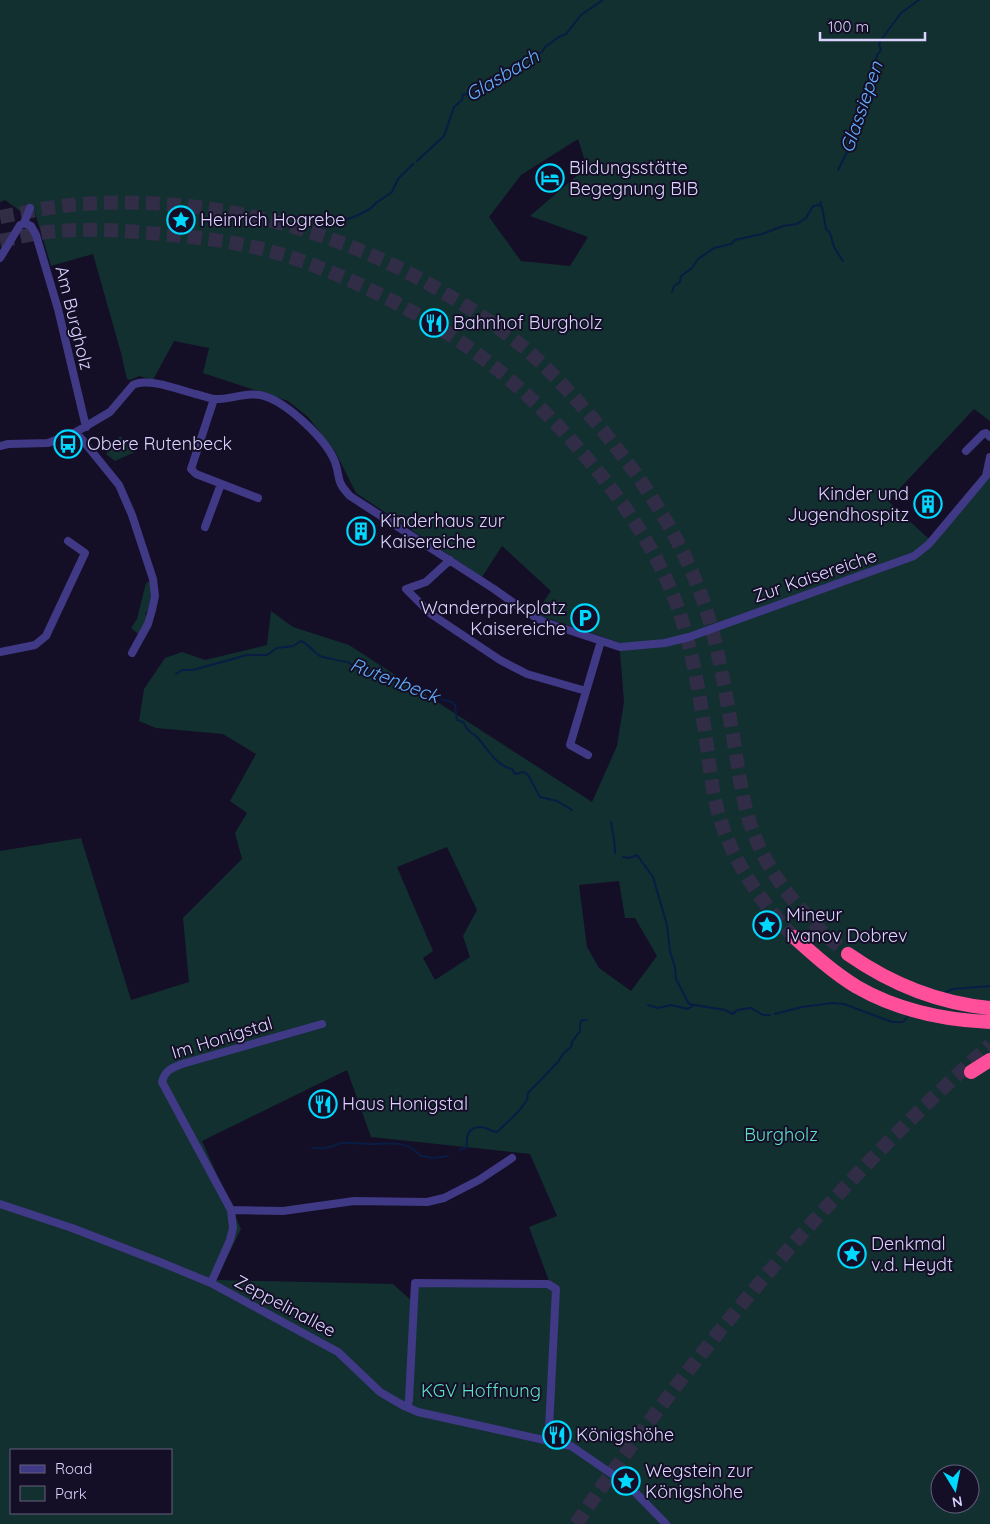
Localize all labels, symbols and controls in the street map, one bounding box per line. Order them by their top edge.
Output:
scale bar [820,10,925,42]
text: 100 m [828,17,869,36]
water label: Glasbach [461,43,544,106]
water label: Glassiepen [834,57,888,156]
place label: Bildungsstätte Begegnung BIB [569,156,698,200]
hotel icon: Bildungsstätte Begegnung BIB [535,163,565,193]
place icon: Heinrich Hogrebe [166,205,196,235]
place label: Heinrich Hogrebe [200,208,345,231]
street label: Am Burgholz [50,263,99,372]
restaurant icon: Bahnhof Burgholz [419,308,449,338]
place label: Bahnhof Burgholz [453,311,602,334]
bus stop icon: Obere Rutenbeck [53,429,83,459]
place label: Obere Rutenbeck [87,432,232,455]
place label: Kinder und Jugendhospitz [787,482,909,526]
building icon: Kinder und Jugendhospitz [913,489,943,519]
place label: Kinderhaus zur Kaisereiche [380,509,505,553]
building icon: Kinderhaus zur Kaisereiche [346,516,376,546]
street label: Zur Kaisereiche [750,544,880,607]
place label: Wanderparkplatz Kaisereiche [420,596,566,640]
parking icon: Wanderparkplatz Kaisereiche [570,603,600,633]
water label: Rutenbeck [347,652,445,709]
place label: Mineur Ivanov Dobrev [786,903,908,947]
place icon: Mineur Ivanov Dobrev [752,910,782,940]
street label: Im Honigstal [168,1011,275,1064]
restaurant icon: Haus Honigstal [308,1089,338,1119]
place label: Haus Honigstal [342,1092,468,1115]
park label: Burgholz [744,1123,818,1146]
place label: Denkmal v.d. Heydt [871,1232,953,1276]
place icon: Denkmal v.d. Heydt [837,1239,867,1269]
street label: Zeppelinallee [231,1269,340,1342]
park label: KGV Hoffnung [421,1379,541,1402]
restaurant icon: Königshöhe [542,1420,572,1450]
place label: Königshöhe [576,1423,674,1446]
legend [10,1449,172,1514]
text: Road [55,1459,92,1478]
place label: Wegstein zur Königshöhe [645,1459,753,1503]
north arrow [930,1464,980,1514]
place icon: Wegstein zur Königshöhe [611,1466,641,1496]
text: Park [55,1484,87,1503]
text: N [951,1492,964,1512]

